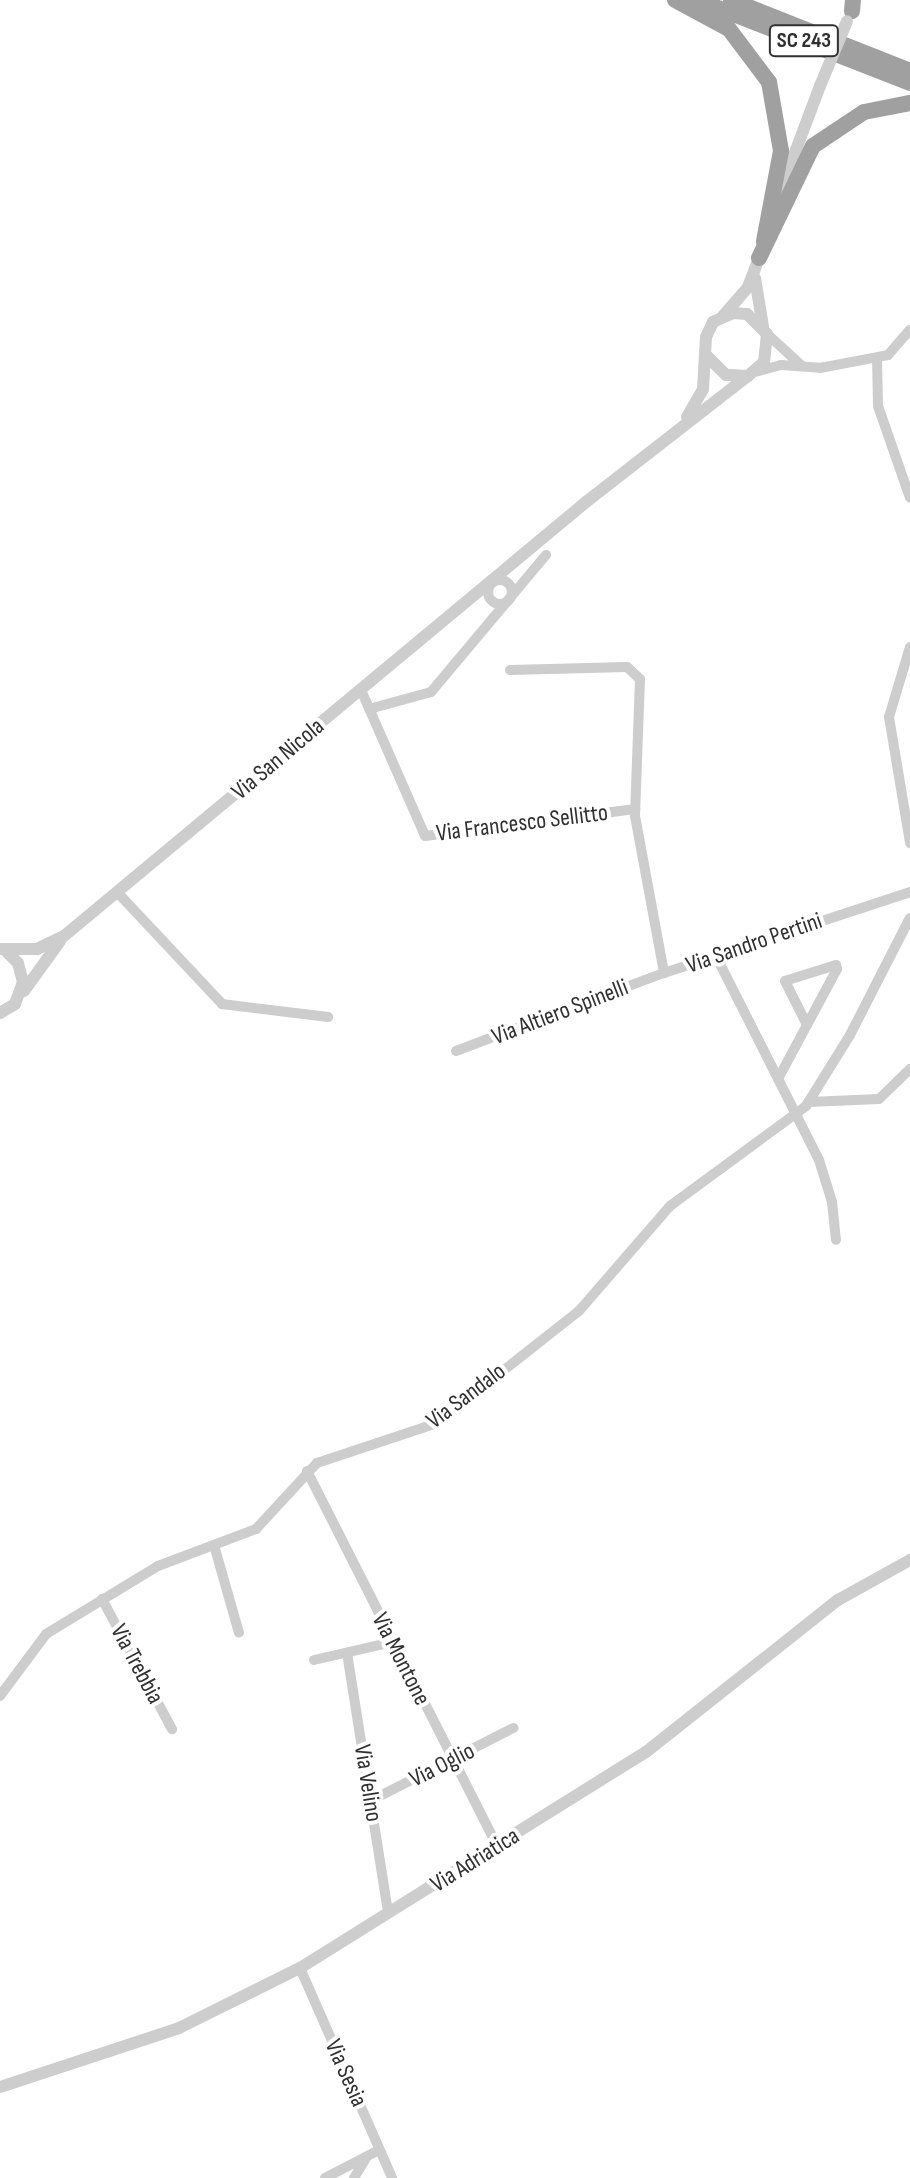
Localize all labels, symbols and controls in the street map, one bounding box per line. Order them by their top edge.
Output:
road number: SC 243 [768,23,840,59]
street label: Via San Nicola [226,712,330,806]
street label: Via Francesco Sellitto [435,798,609,848]
street label: Via Sandro Pertini [682,906,826,980]
street label: Via Altiero Spinelli [488,973,632,1051]
street label: Via Sandalo [421,1357,511,1435]
street label: Via Montone [365,1608,437,1710]
street label: Via Trebbia [104,1619,170,1709]
street label: Via Oglio [405,1736,479,1794]
street label: Via Velino [348,1742,388,1824]
street label: Via Adriatica [425,1822,525,1898]
street label: Via Sesia [318,2035,374,2111]

